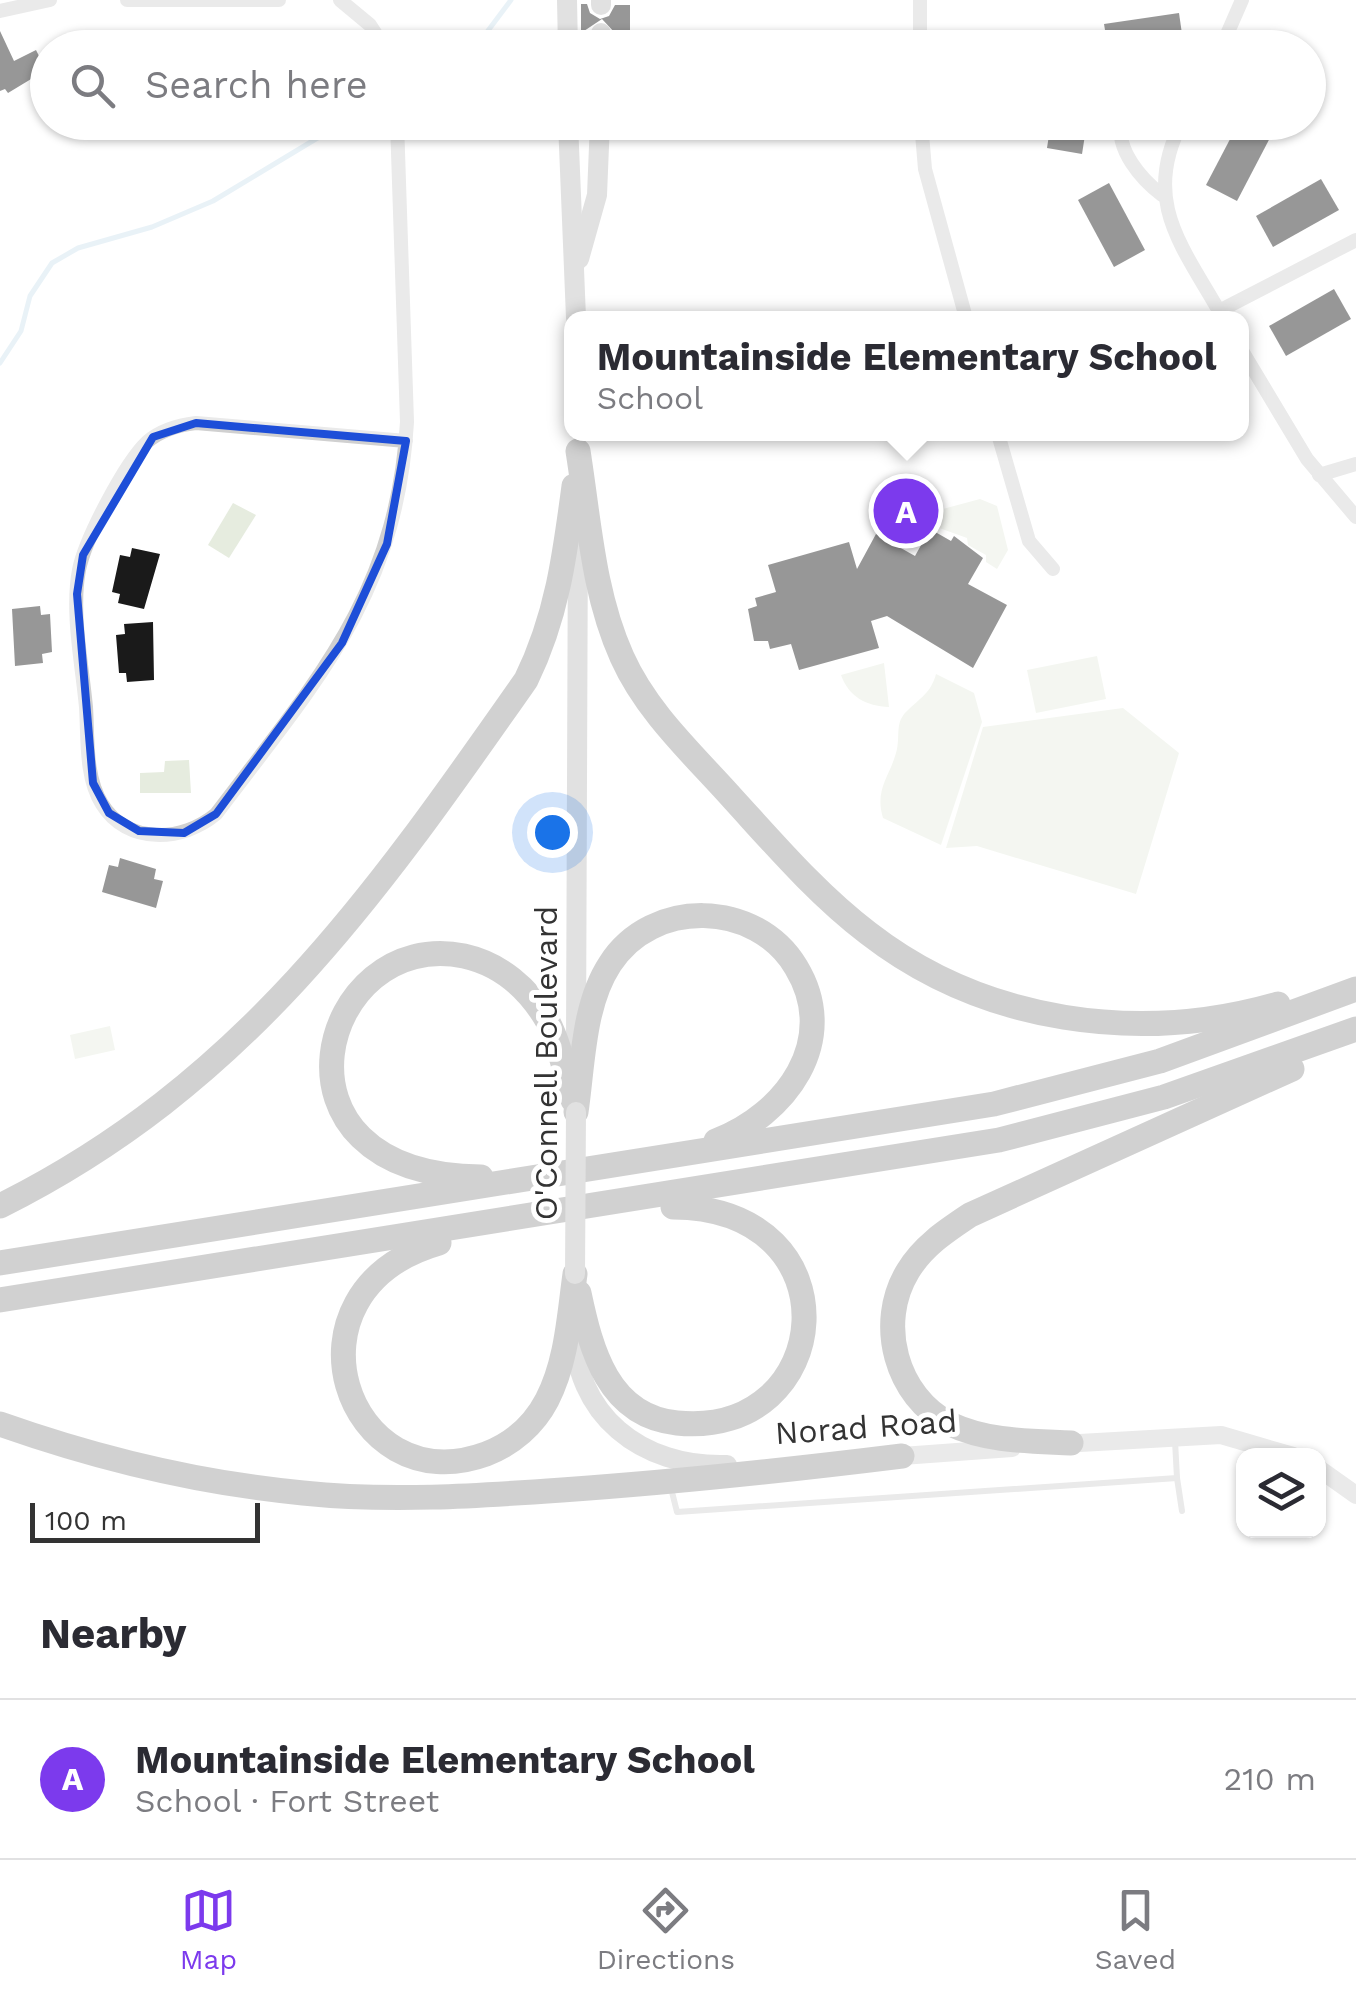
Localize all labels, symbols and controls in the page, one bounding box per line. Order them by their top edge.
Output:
search box [30,30,1326,140]
icon: search [65,58,120,113]
text: Search here [145,63,368,107]
popup [564,311,1249,441]
text: Mountainside Elementary School [597,335,1216,379]
text: School [597,379,703,417]
pin: A [874,474,938,548]
your location [527,807,578,858]
street label: O'Connell Boulevard [527,906,565,1220]
street label: Norad Road [774,1402,958,1452]
map controls [1236,1448,1326,1538]
button: layers [1236,1448,1326,1538]
scale bar [30,1498,260,1542]
text: 100 m [45,1504,127,1537]
text: Nearby [40,1609,187,1658]
text: Mountainside Elementary School [135,1738,755,1782]
text: A [62,1760,83,1798]
text: 210 m [1224,1760,1316,1798]
text: School · Fort Street [135,1782,439,1820]
tab: Map [180,1883,237,1976]
tab: Directions [597,1883,735,1976]
tab: Saved [1095,1883,1176,1976]

